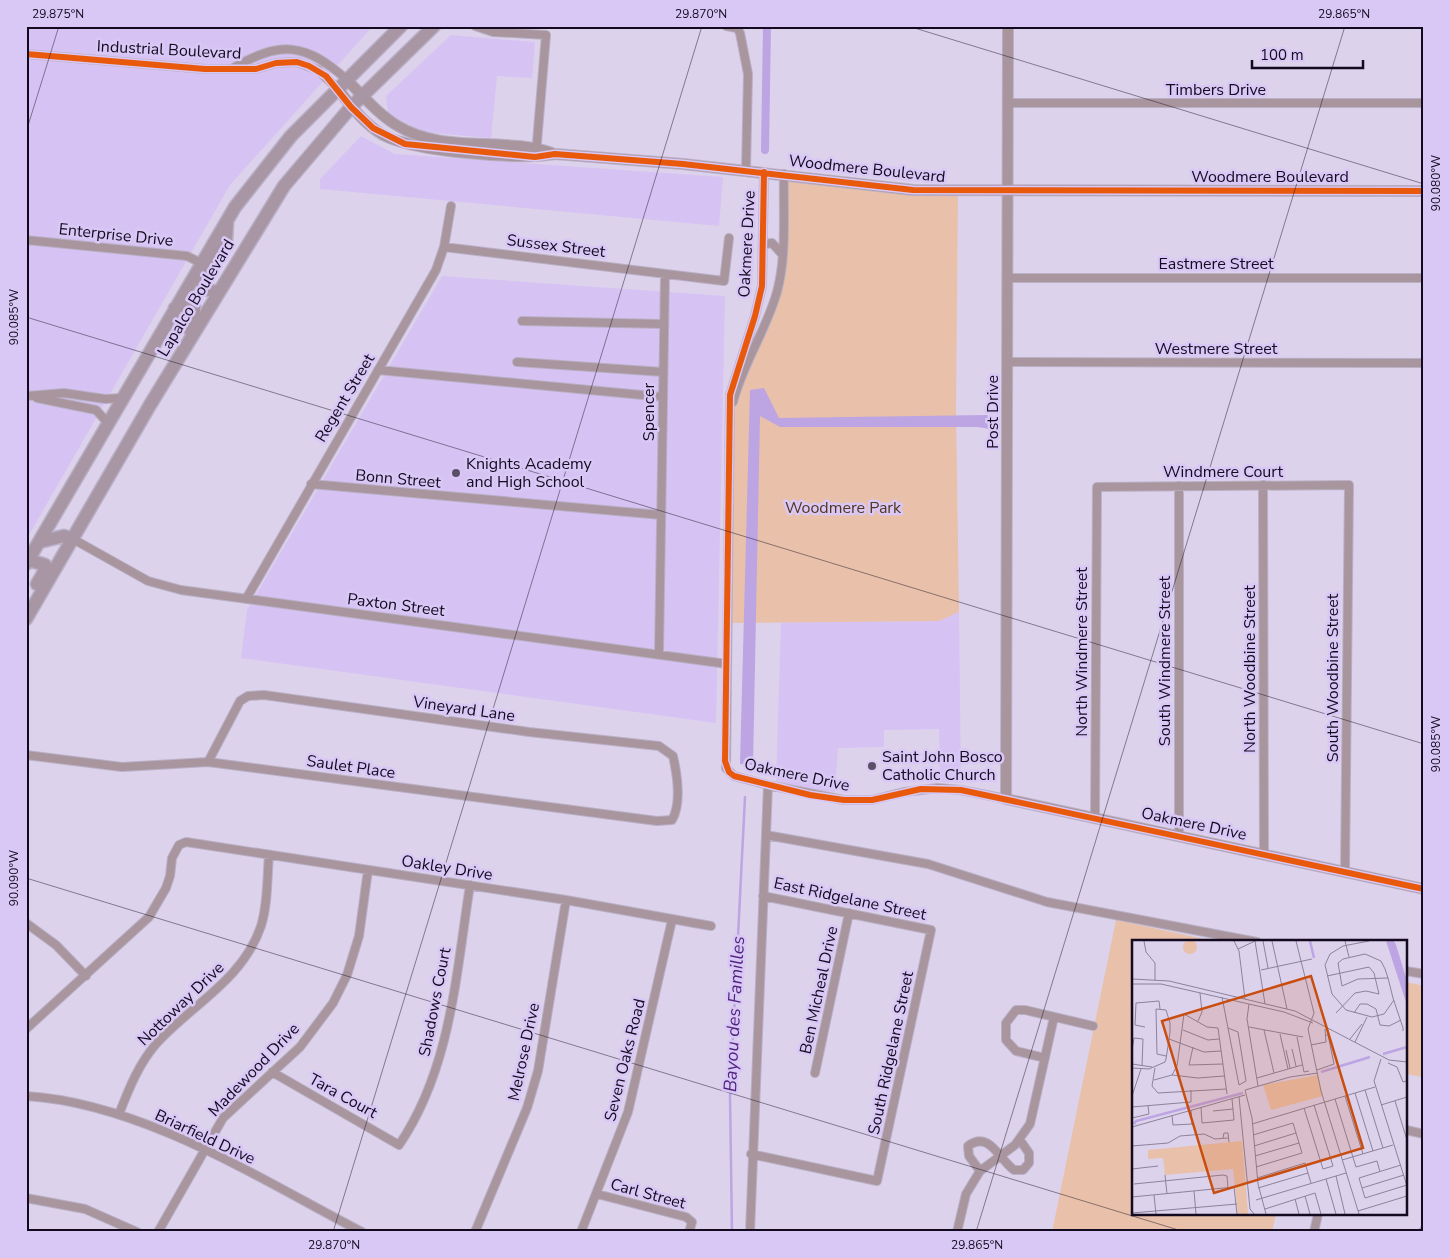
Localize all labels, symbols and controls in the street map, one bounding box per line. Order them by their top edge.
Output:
text: 29.875°N [32,6,84,22]
text: 29.870°N [675,6,727,22]
text: 29.865°N [1318,6,1370,22]
street label: Industrial Boulevard [96,35,242,65]
scale bar [1252,38,1364,70]
text: 100 m [1260,45,1304,65]
street label: Timbers Drive [1166,79,1266,101]
street label: Woodmere Boulevard [788,150,946,188]
text: 90.080°W [1428,155,1444,211]
street label: Woodmere Boulevard [1191,166,1349,188]
street label: Oakmere Drive [733,190,761,298]
street label: Enterprise Drive [58,218,174,252]
street label: Sussex Street [506,229,607,263]
street label: Lapalco Boulevard [152,235,240,361]
street label: Eastmere Street [1158,253,1274,275]
text: 90.085°W [6,289,22,345]
street label: Westmere Street [1155,338,1278,360]
street label: Regent Street [310,349,380,446]
street label: Post Drive [982,375,1004,449]
street label: Spencer [638,383,660,441]
place label: Knights Academy and High School [466,453,593,493]
street label: Windmere Court [1163,461,1283,483]
street label: Bonn Street [354,464,442,494]
marker: Knights Academy and High School [450,467,462,479]
park label: Woodmere Park [785,497,902,519]
street label: North Windmere Street [1071,567,1093,737]
street label: South Windmere Street [1154,575,1176,746]
street label: North Woodbine Street [1239,585,1261,753]
street label: Paxton Street [346,588,446,622]
street label: South Woodbine Street [1322,593,1344,762]
street label: Vineyard Lane [411,691,516,727]
text: 90.085°W [1428,716,1444,772]
place label: Saint John Bosco Catholic Church [882,746,1003,786]
street label: Saulet Place [305,750,397,784]
street label: Oakmere Drive [742,753,852,797]
marker: Saint John Bosco Catholic Church [866,760,878,772]
street label: Oakmere Drive [1139,802,1249,846]
text: 90.090°W [6,850,22,906]
street label: Oakley Drive [400,850,494,886]
street label: East Ridgelane Street [772,872,929,926]
street label: Ben Micheal Drive [795,924,843,1056]
water label: Bayou des Familles [718,935,750,1093]
inset map [1132,940,1408,1216]
street label: Shadows Court [414,945,456,1058]
street label: Nottoway Drive [133,957,229,1051]
street label: South Ridgelane Street [863,969,919,1137]
street label: Seven Oaks Road [599,996,651,1124]
street label: Melrose Drive [503,1001,545,1103]
street label: Madewood Drive [204,1018,304,1122]
street label: Tara Court [305,1068,381,1124]
street label: Briarfield Drive [151,1104,259,1170]
street label: Carl Street [608,1173,689,1215]
text: 29.870°N [308,1237,360,1253]
text: 29.865°N [951,1237,1003,1253]

